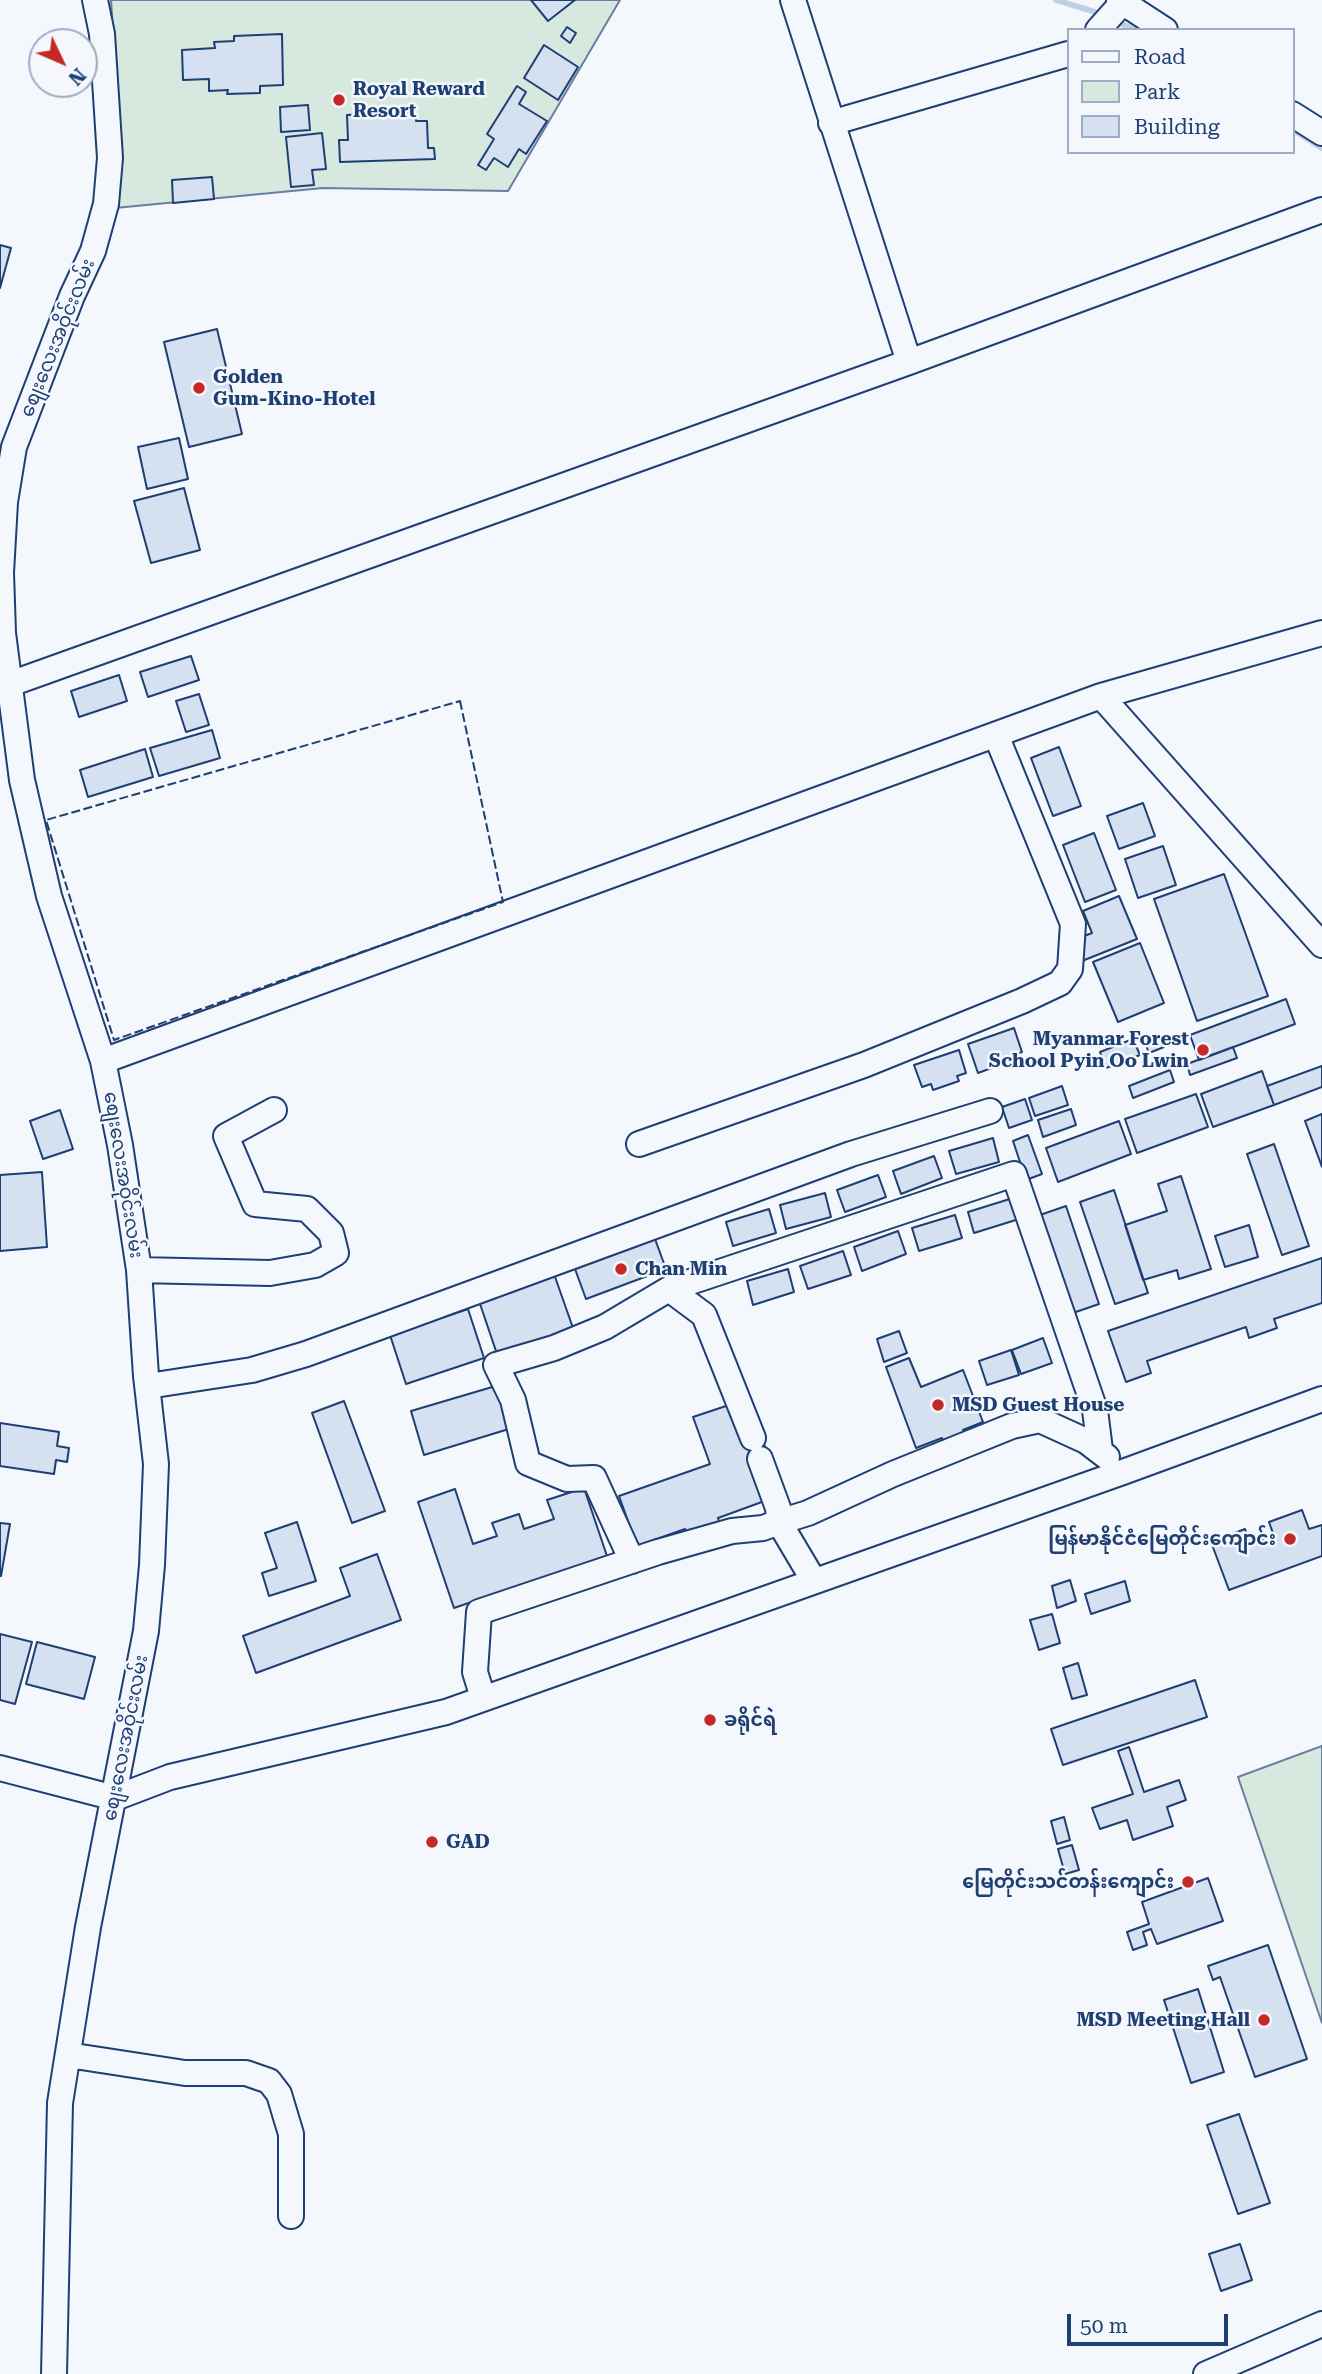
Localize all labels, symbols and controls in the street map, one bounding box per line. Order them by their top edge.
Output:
north arrow [28,28,98,98]
legend [1066,28,1294,154]
text: Road [1134,45,1186,69]
text: N [64,63,90,90]
place label: Royal Reward Resort [353,78,485,122]
text: Park [1134,80,1180,104]
marker: Royal Reward Resort [331,92,347,108]
text: Building [1134,115,1220,139]
street label: စျေးလေးအဝိုင်းလမ်း [16,256,100,420]
place label: Golden Gum-Kino-Hotel [213,366,375,410]
marker: Golden Gum-Kino-Hotel [191,380,207,396]
place label: Myanmar Forest School Pyin Oo Lwin [989,1028,1189,1072]
marker: Myanmar Forest School Pyin Oo Lwin [1195,1042,1211,1058]
street label: စျေးလေးအဝိုင်းလမ်း [99,1090,147,1260]
place label: Chan Min [635,1258,727,1280]
marker: Chan Min [613,1261,629,1277]
place label: MSD Guest House [952,1394,1125,1416]
marker: MSD Guest House [930,1397,946,1413]
place label: မြန်မာနိုင်ငံမြေတိုင်းကျောင်း [1048,1528,1276,1550]
marker: မြန်မာနိုင်ငံမြေတိုင်းကျောင်း [1282,1531,1298,1547]
street label: စျေးလေးအဝိုင်းလမ်း [99,1653,153,1823]
place label: ခရိုင်ရဲ [724,1709,776,1731]
marker: ခရိုင်ရဲ [702,1712,718,1728]
place label: GAD [446,1831,490,1853]
marker: GAD [424,1834,440,1850]
place label: မြေတိုင်းသင်တန်းကျောင်း [962,1871,1174,1893]
marker: မြေတိုင်းသင်တန်းကျောင်း [1180,1874,1196,1890]
place label: MSD Meeting Hall [1076,2009,1250,2031]
marker: MSD Meeting Hall [1256,2012,1272,2028]
scale bar [1070,2300,1231,2344]
text: 50 m [1080,2314,1128,2338]

